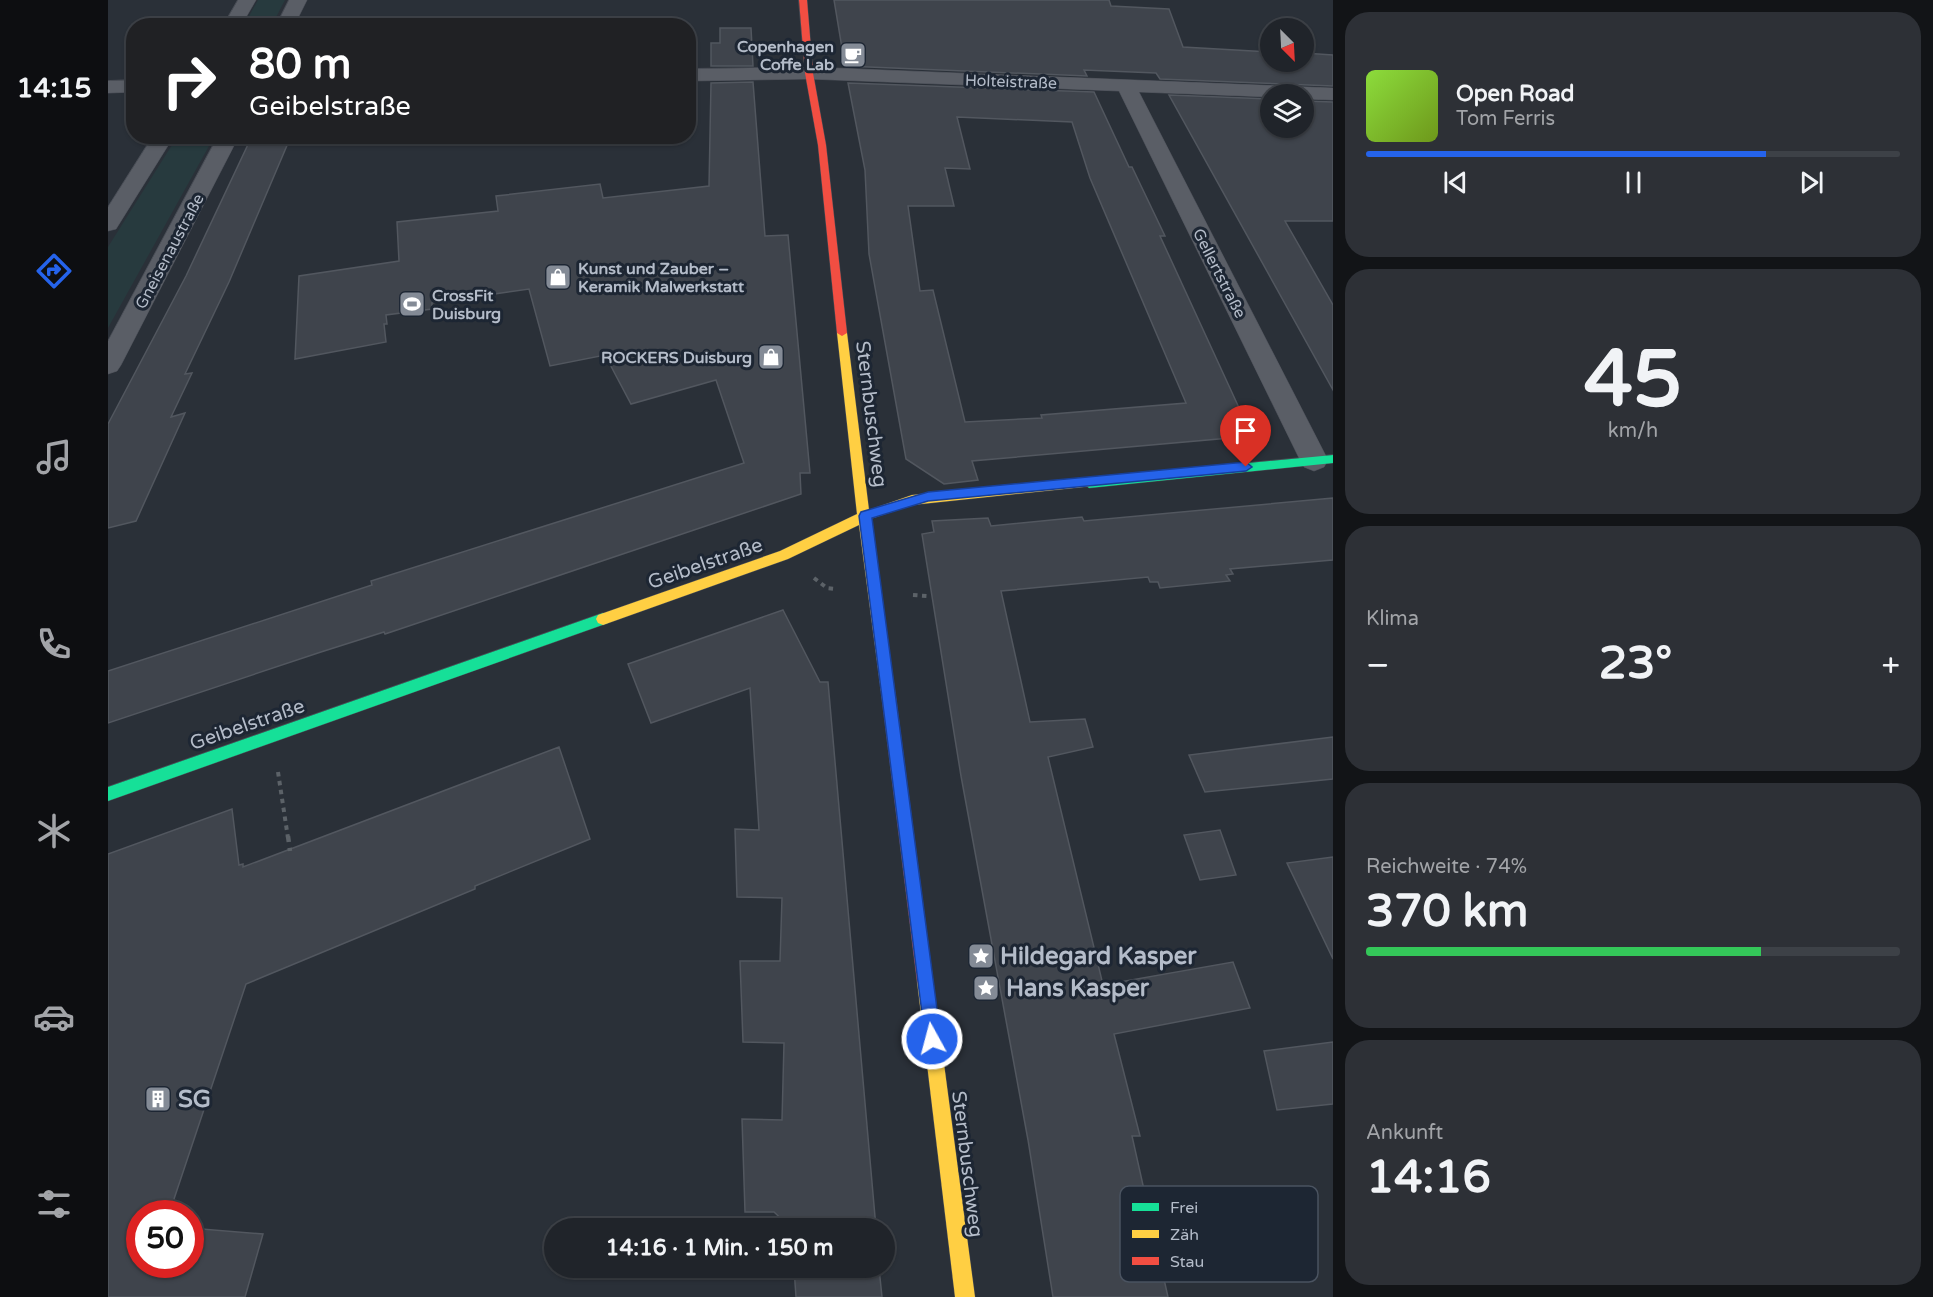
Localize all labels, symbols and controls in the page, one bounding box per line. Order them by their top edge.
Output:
north arrow [1260,18,1314,72]
map controls [1260,18,1314,138]
place label: Copenhagen Coffe Lab [737,37,834,75]
text: 80 m [249,39,351,90]
cafe icon: Copenhagen Coffe Lab [838,40,868,70]
icon: right [150,42,228,120]
street label: Holteistraße [965,70,1057,94]
text: 14:15 [17,72,91,105]
text: Open Road [1456,81,1574,107]
button: layers [1260,84,1314,138]
text: Geibelstraße [249,90,411,123]
text: Tom Ferris [1456,107,1555,131]
icon: previous [1439,166,1472,199]
icon: pause [1617,166,1650,199]
icon: next [1795,166,1828,199]
street label: Gneisenaustraße [131,190,209,313]
street label: Gellertstraße [1188,225,1250,322]
icon: directions [33,250,75,292]
place label: Kunst und Zauber – Keramik Malwerkstatt [578,259,745,297]
shop icon: Kunst und Zauber – Keramik Malwerkstatt [543,262,573,292]
place label: CrossFit Duisburg [432,286,501,324]
sports icon: CrossFit Duisburg [397,289,427,319]
text: 45 [1584,333,1682,427]
street label: Sternbuschweg [850,340,892,489]
shop icon: ROCKERS Duisburg [756,342,786,372]
place label: ROCKERS Duisburg [601,348,752,368]
pin [1220,405,1271,467]
icon: arrive [1229,414,1262,447]
text: km/h [1608,419,1658,443]
icon: music [33,436,75,478]
street label: Geibelstraße [645,533,766,595]
text: Klima [1366,607,1419,631]
icon: phone [33,623,75,665]
text: 23° [1599,637,1672,691]
text: − [1366,646,1390,685]
text: + [1881,646,1900,685]
street label: Geibelstraße [187,694,308,756]
icon: climate [33,810,75,852]
text: Reichweite · 74% [1366,855,1527,879]
text: 370 km [1366,885,1528,939]
place icon: Hildegard Kasper [966,941,996,971]
place label: Hildegard Kasper [1000,942,1197,971]
place icon: Hans Kasper [971,973,1001,1003]
place label: Hans Kasper [1006,974,1150,1003]
icon: car [33,996,75,1038]
position arrow [900,1007,964,1071]
building icon: SG [143,1084,173,1114]
place label: SG [178,1085,211,1114]
street label: Sternbuschweg [946,1090,988,1239]
text: Ankunft [1366,1121,1443,1145]
text: 14:16 [1366,1151,1491,1205]
icon: filters [33,1183,75,1225]
legend [1120,1186,1318,1282]
text: Frei [1170,1198,1198,1218]
speed limit sign: 50 [126,1200,204,1278]
text: Zäh [1170,1225,1199,1245]
text: 14:16 · 1 Min. · 150 m [606,1235,833,1261]
text: Stau [1170,1252,1204,1272]

